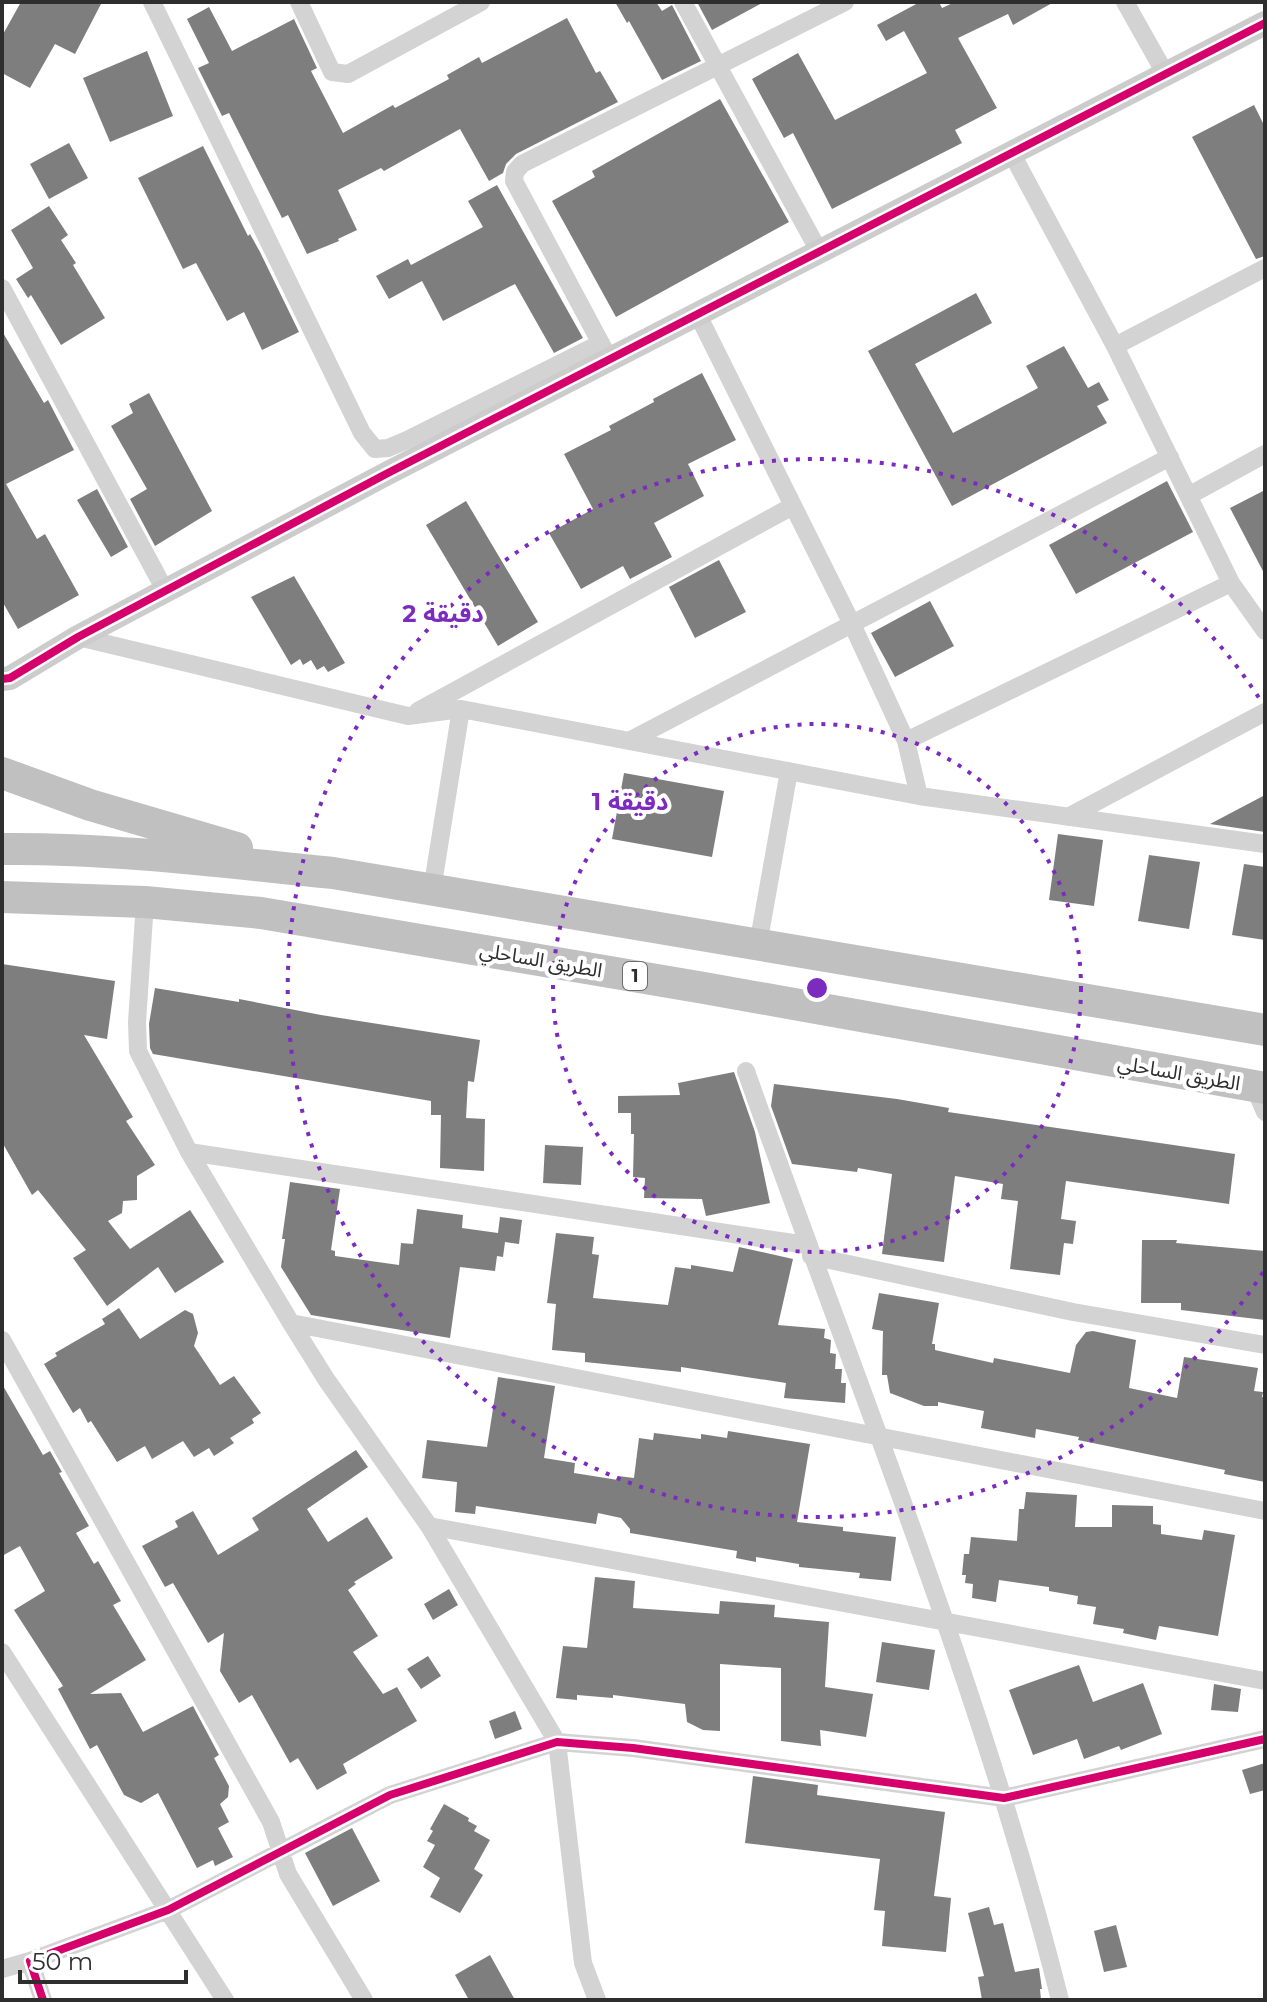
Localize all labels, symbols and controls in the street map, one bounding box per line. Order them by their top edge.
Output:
text: 2 دقيقة [402,599,484,628]
text: 1 دقيقة [592,787,668,816]
street label: الطريق الساحلي [477,937,604,986]
road number: 1 [623,962,647,990]
centre of rings [803,974,831,1002]
street label: الطريق الساحلي [1115,1050,1242,1099]
scale bar [20,1934,186,1984]
text: 50 m [32,1947,93,1976]

